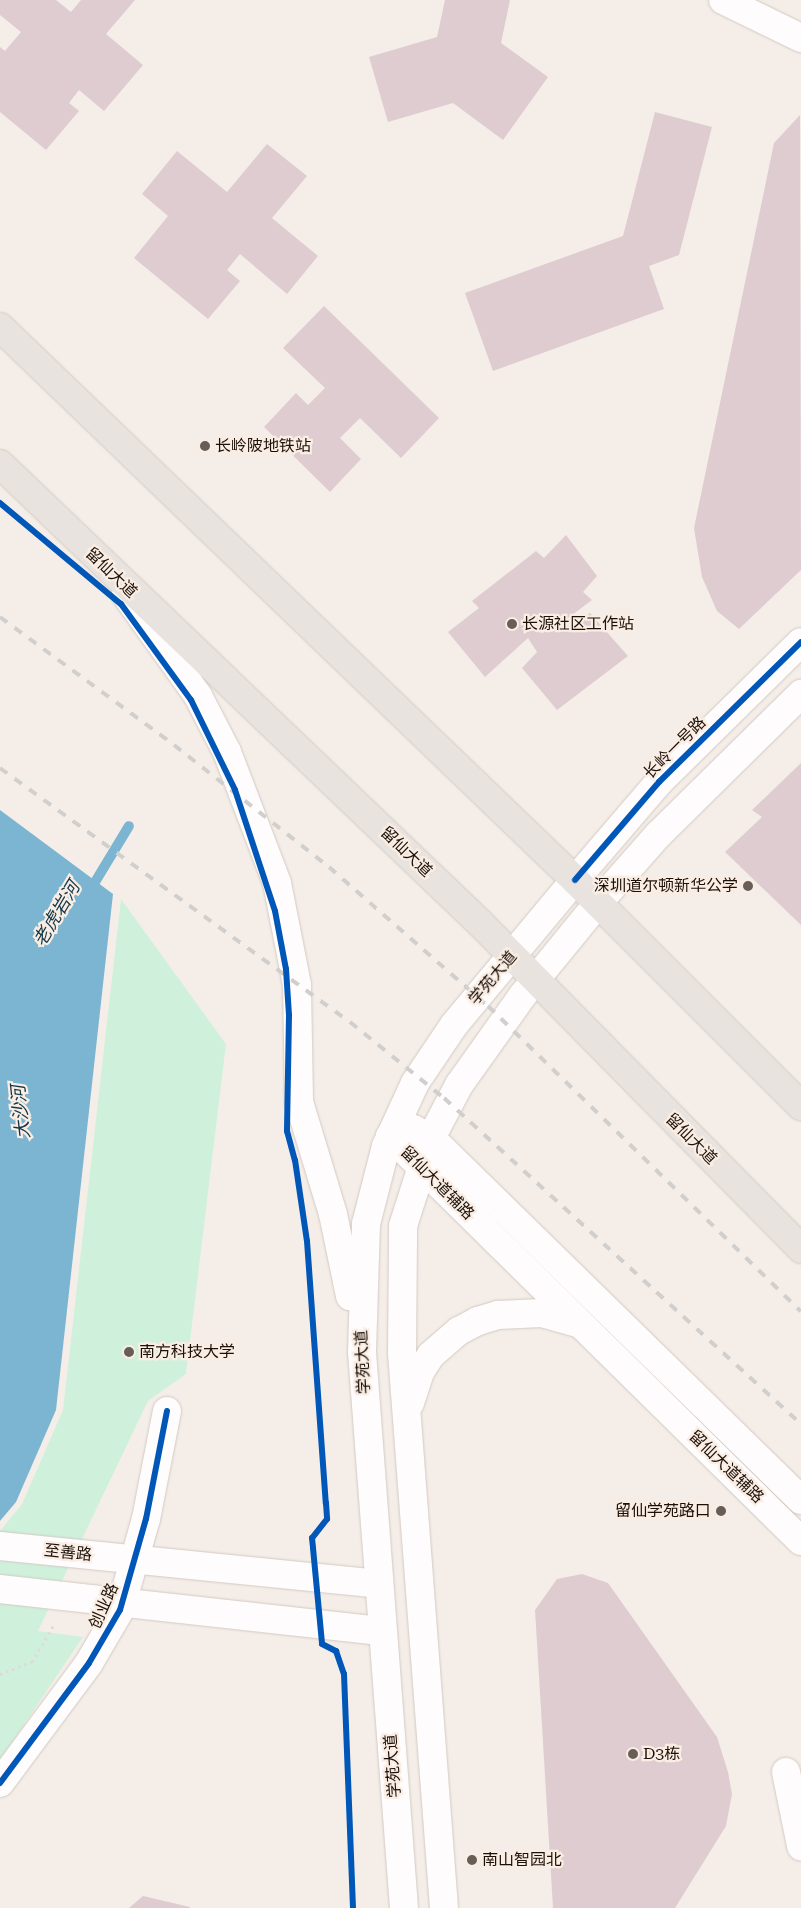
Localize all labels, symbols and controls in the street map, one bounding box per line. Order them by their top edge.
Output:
place label: 长岭陂地铁站 [215,436,311,456]
marker: 长岭陂地铁站 [199,440,211,452]
street label: 留仙大道 [81,544,141,602]
place label: 长源社区工作站 [522,614,634,634]
marker: 长源社区工作站 [506,618,518,630]
street label: 长岭一号路 [640,713,710,783]
street label: 留仙大道 [376,823,436,881]
place label: 深圳道尔顿新华公学 [594,876,738,896]
water label: 老虎岩河 [29,878,85,950]
marker: 深圳道尔顿新华公学 [742,880,754,892]
street label: 学苑大道 [465,947,521,1009]
water label: 大沙河 [7,1084,35,1140]
street label: 留仙大道 [662,1110,720,1168]
street label: 留仙大道辅路 [396,1142,478,1224]
street label: 学苑大道 [352,1330,374,1394]
place label: 南方科技大学 [139,1342,235,1362]
marker: 南方科技大学 [123,1346,135,1358]
street label: 留仙大道辅路 [685,1427,767,1507]
place label: 留仙学苑路口 [615,1501,711,1521]
marker: 留仙学苑路口 [715,1505,727,1517]
street label: 至善路 [43,1541,93,1565]
street label: 创业路 [85,1580,123,1632]
street label: 学苑大道 [381,1733,405,1799]
place label: D3栋 [643,1744,680,1764]
marker: D3栋 [627,1748,639,1760]
place label: 南山智园北 [482,1850,562,1870]
marker: 南山智园北 [466,1854,478,1866]

